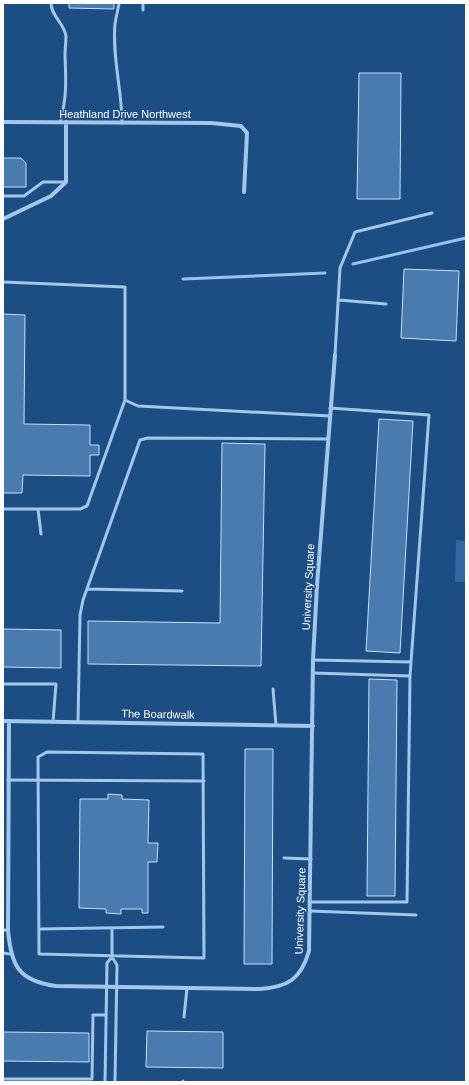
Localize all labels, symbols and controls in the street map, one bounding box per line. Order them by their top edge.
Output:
street label: Heathland Drive Northwest [59,108,191,120]
street label: University Square [300,543,316,631]
street label: The Boardwalk [121,707,195,721]
street label: University Square [292,867,308,955]

